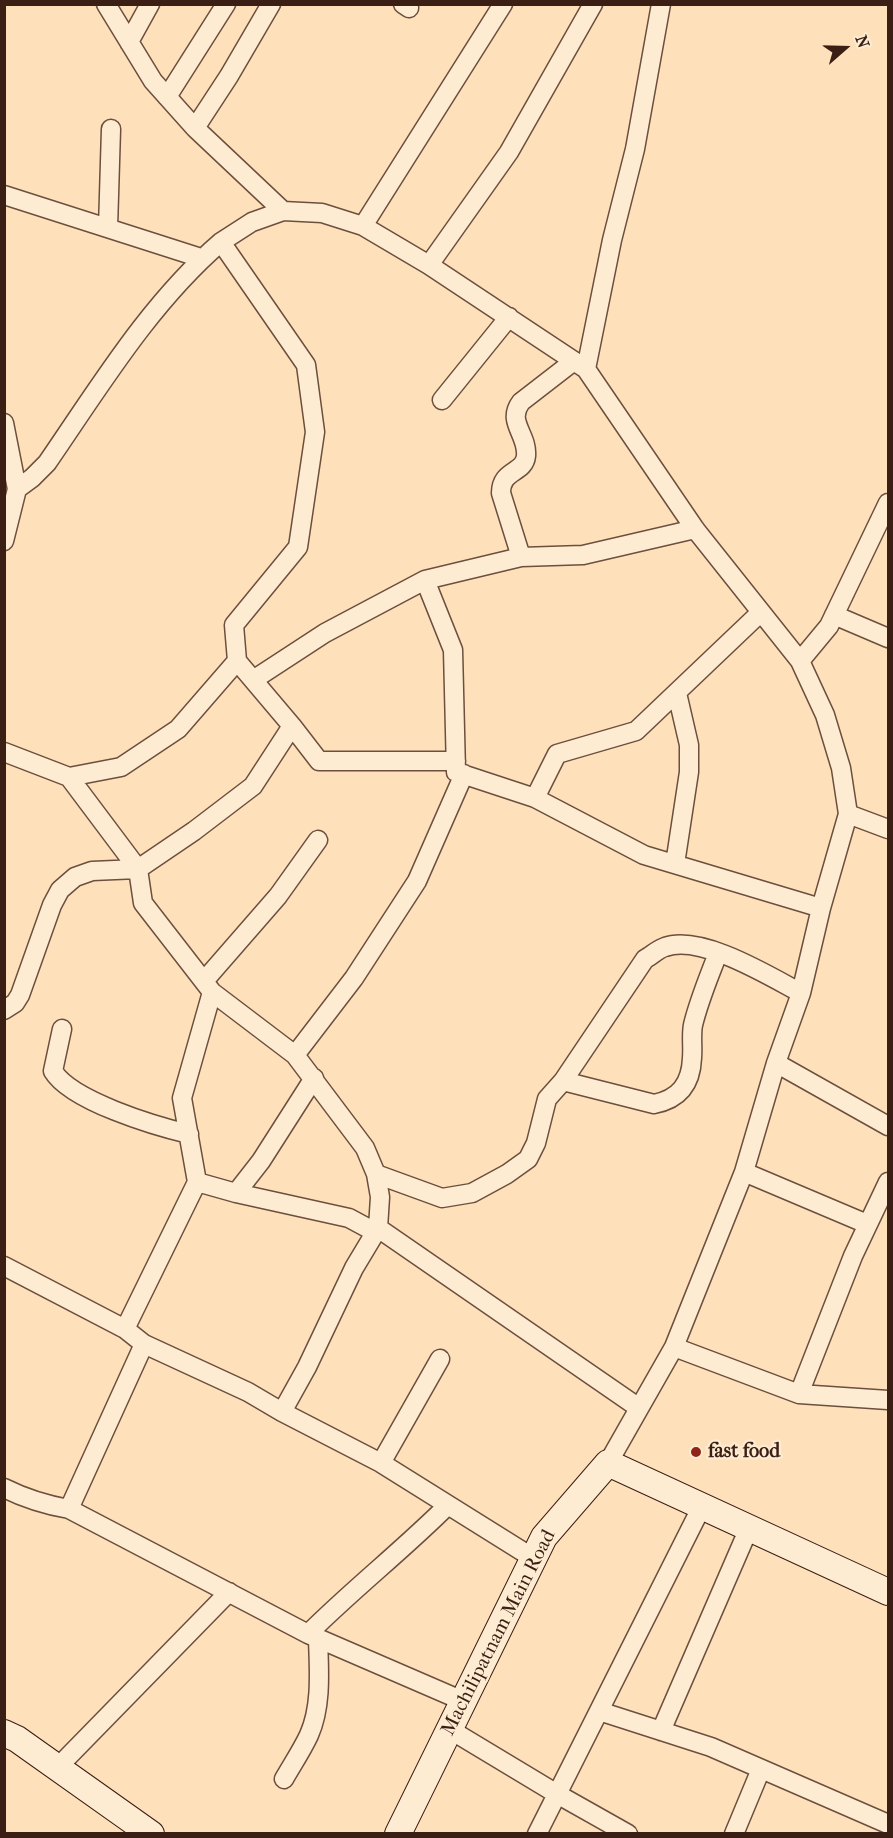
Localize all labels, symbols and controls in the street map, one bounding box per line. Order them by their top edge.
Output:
north arrow [815,18,875,78]
text: N [851,33,873,51]
place label: fast food [708,1440,780,1464]
marker: fast food [689,1445,703,1459]
street label: Machilipatnam Main Road [437,1526,561,1740]

